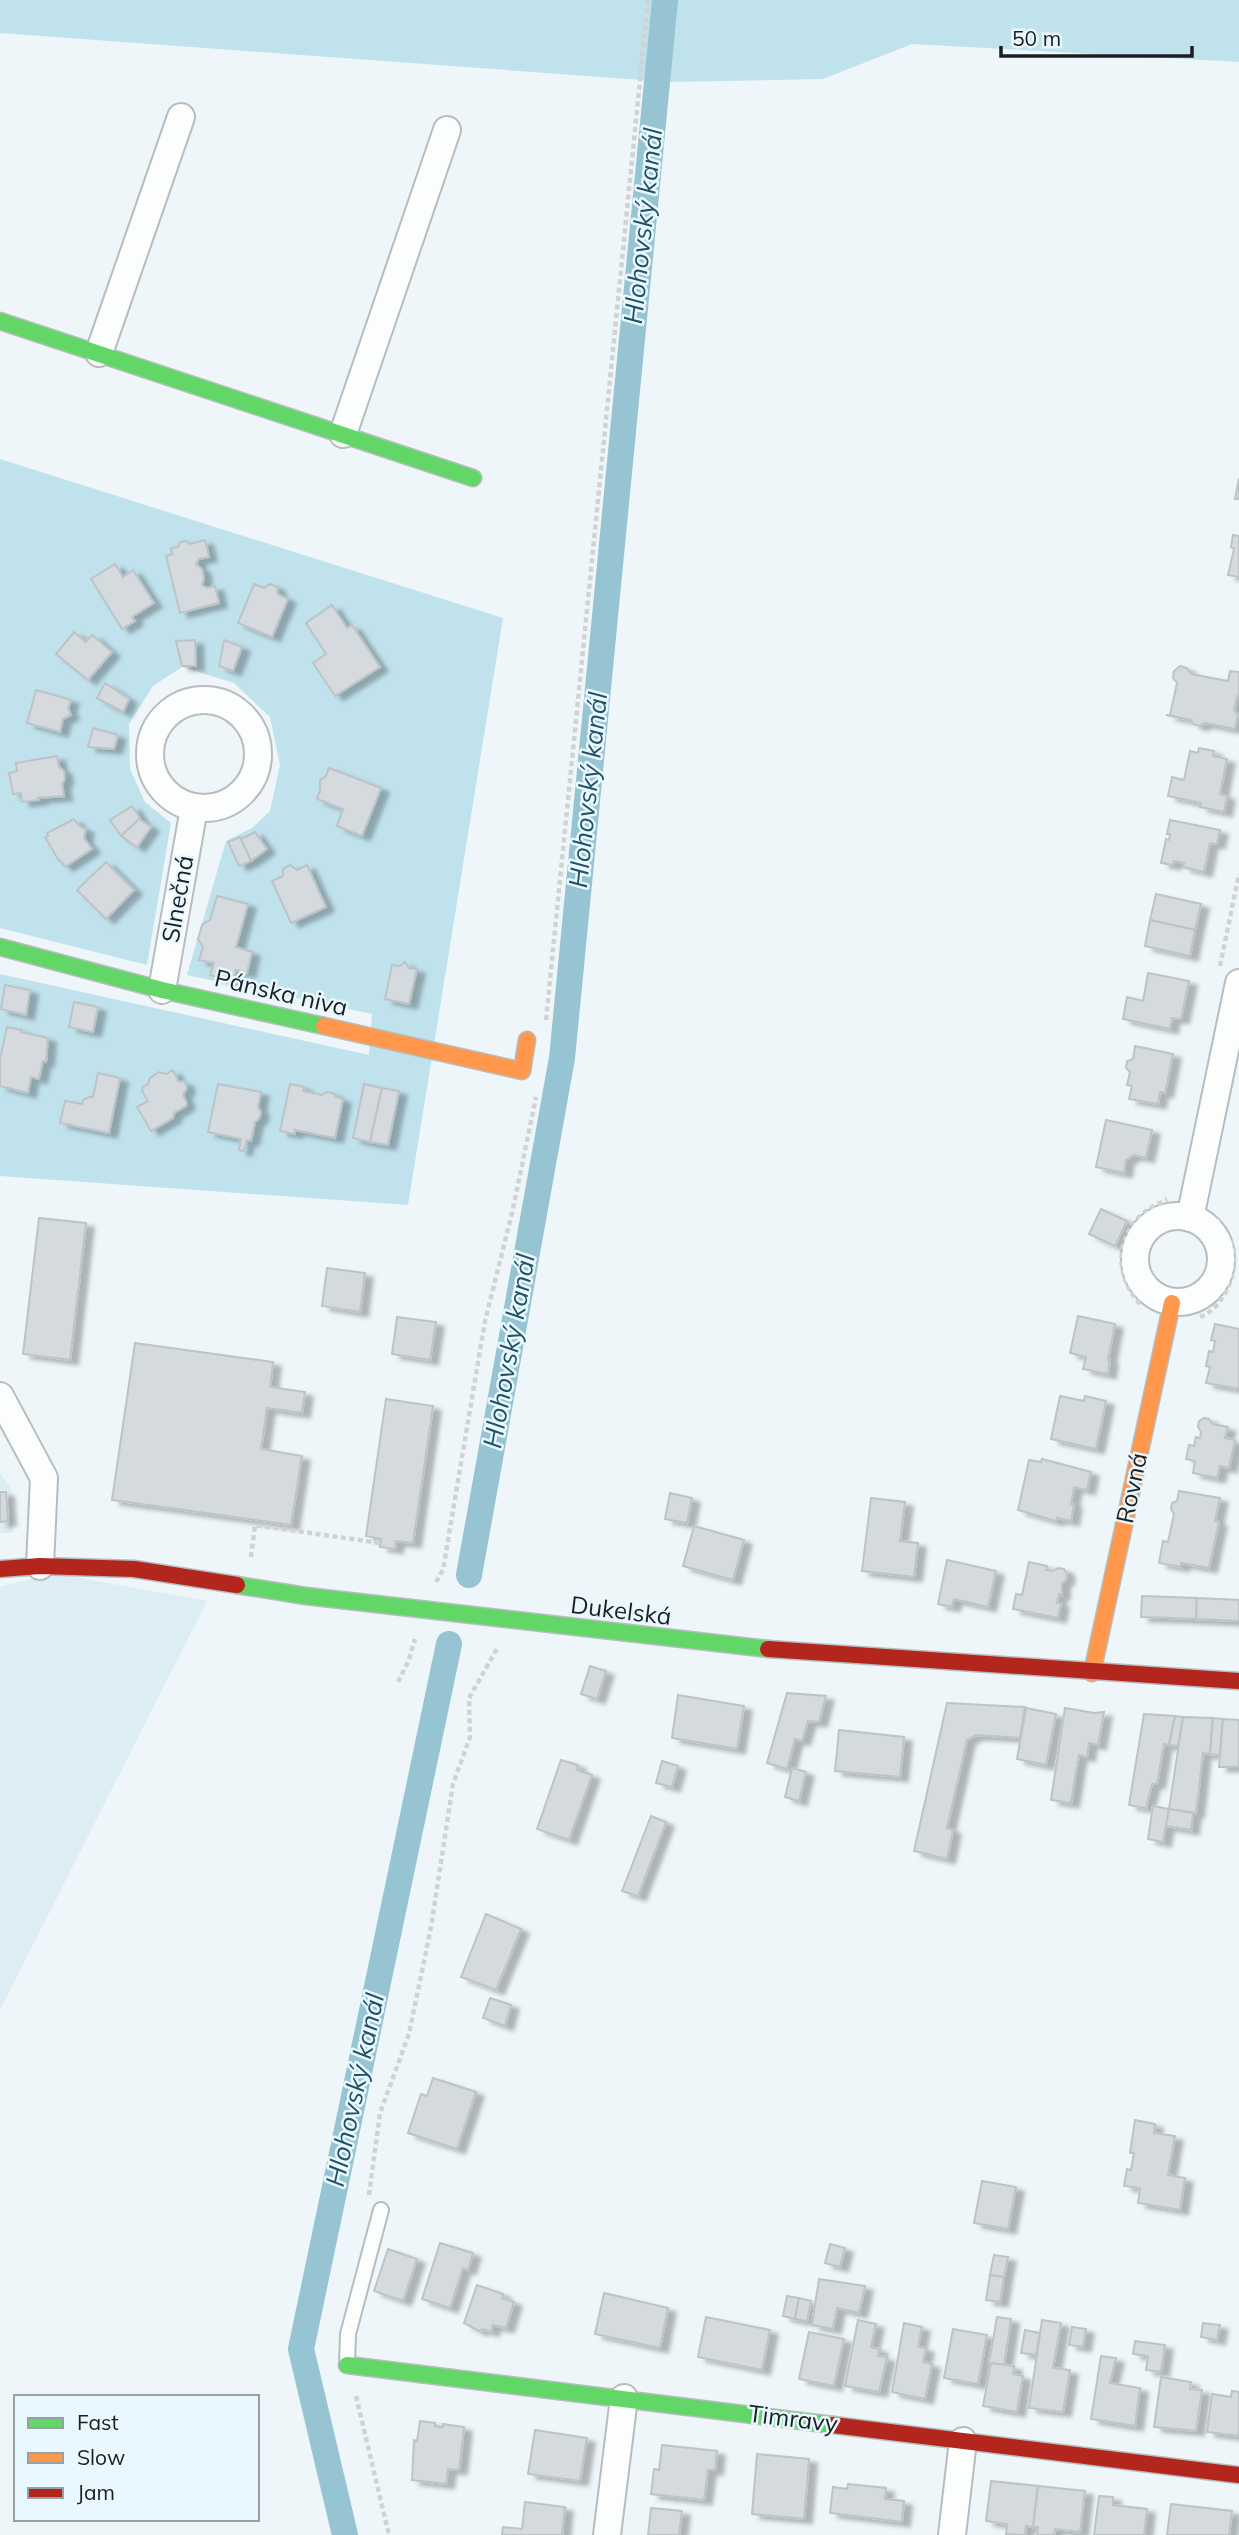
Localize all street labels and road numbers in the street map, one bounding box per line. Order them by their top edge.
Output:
street label: Slnečná [155,853,199,945]
street label: Pánska niva [212,962,351,1022]
street label: Rovná [1109,1450,1153,1526]
street label: Dukelská [569,1589,673,1631]
street label: Timravy [747,2398,840,2438]

